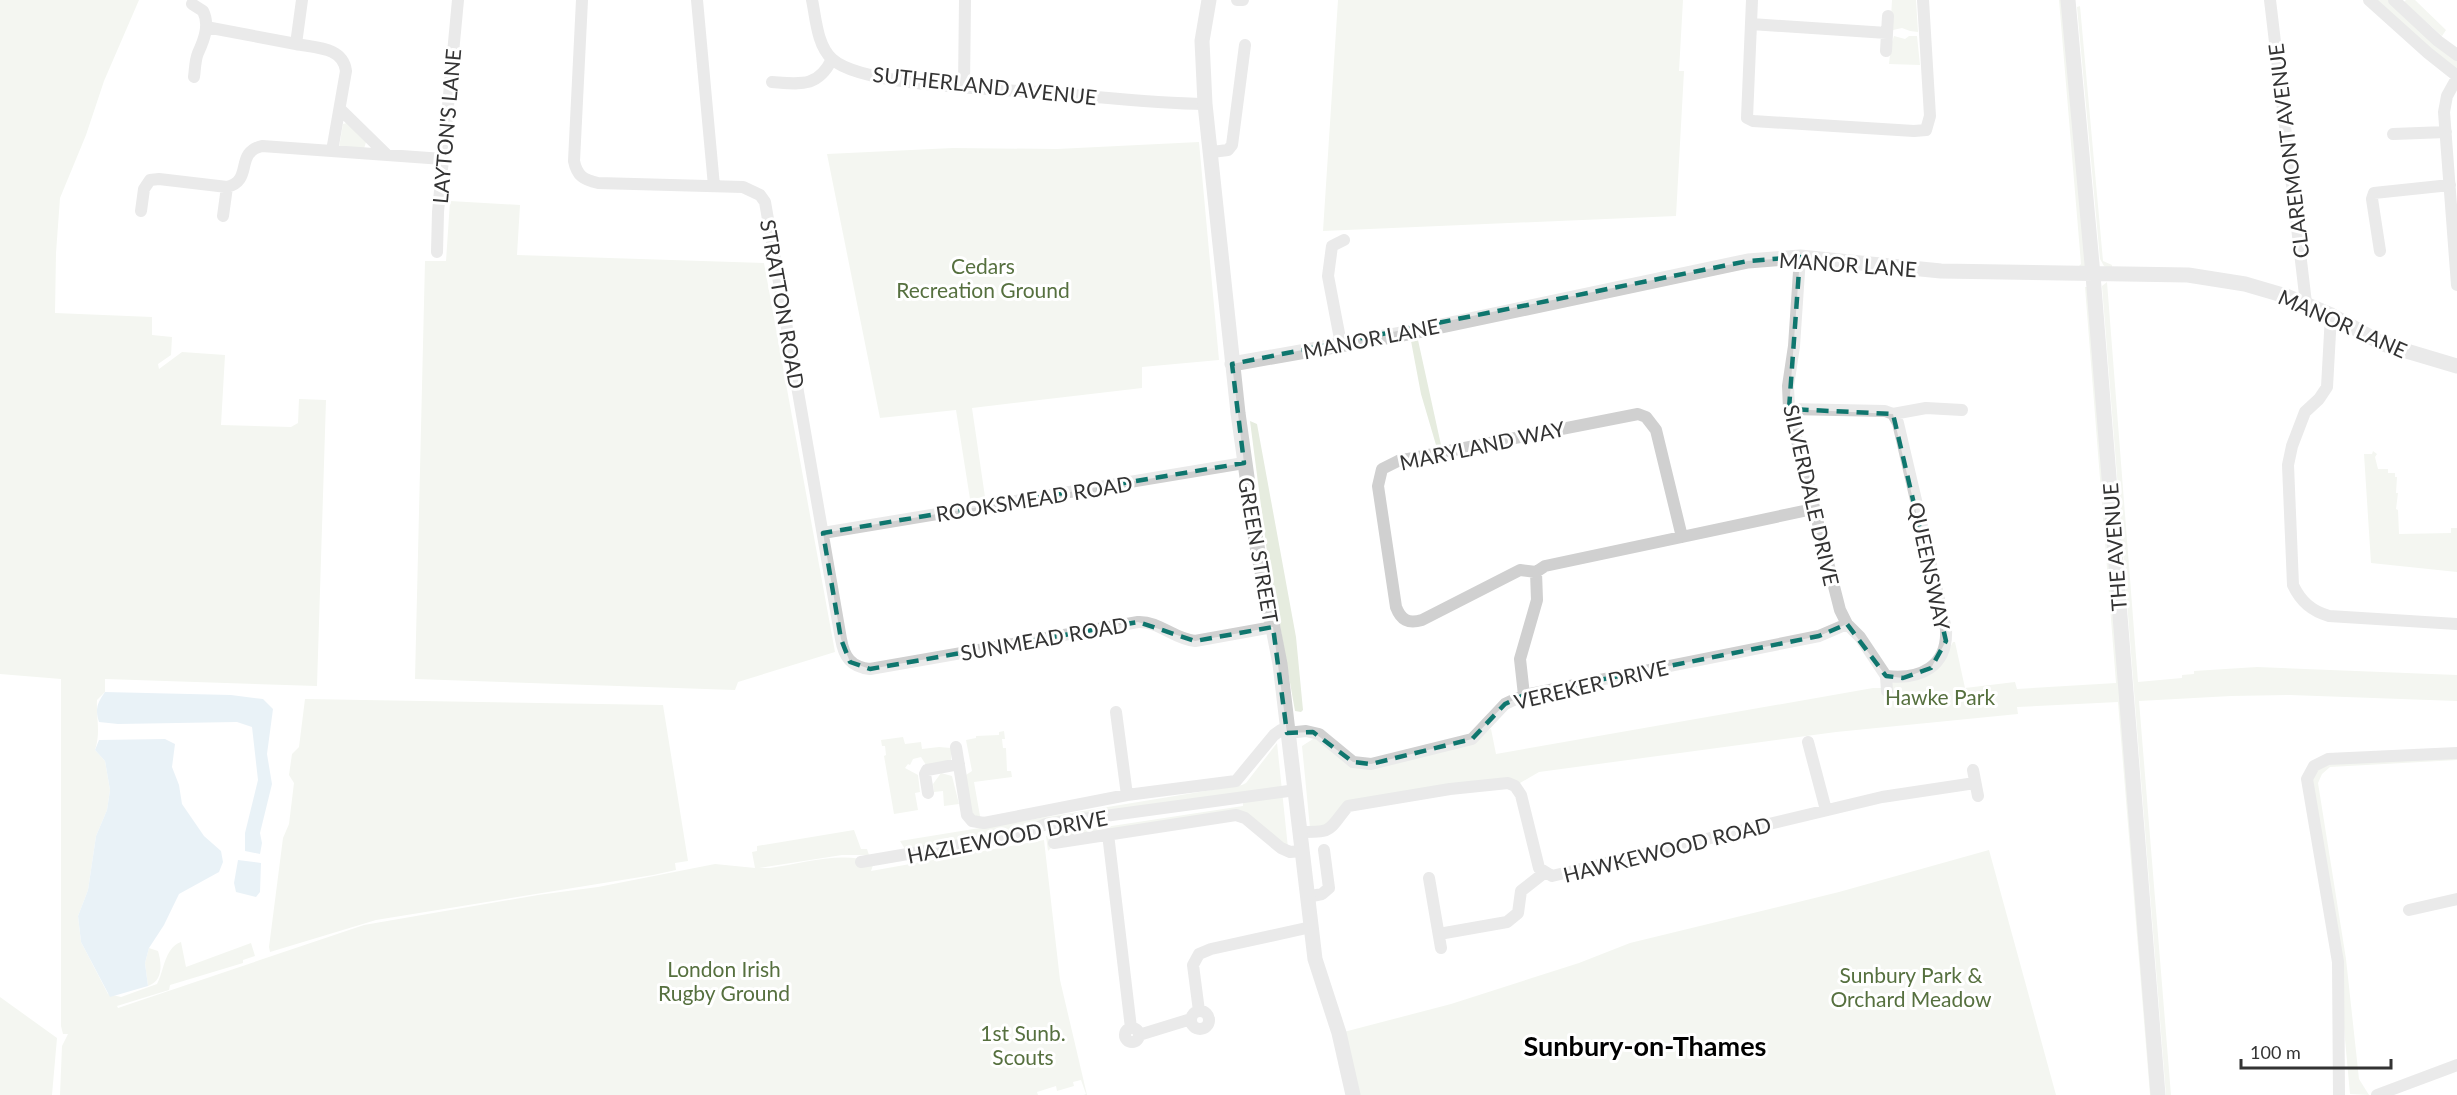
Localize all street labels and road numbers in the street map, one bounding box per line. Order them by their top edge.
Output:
street label: CLAREMONT AVENUE [2262,42,2314,260]
street label: LAYTON'S LANE [427,47,465,205]
street label: SUTHERLAND AVENUE [872,61,1098,109]
street label: STRATTON ROAD [756,217,810,391]
street label: MANOR LANE [1778,247,1918,281]
street label: MANOR LANE [2275,283,2411,363]
street label: MANOR LANE [1301,313,1441,363]
street label: SILVERDALE DRIVE [1779,402,1845,588]
street label: MARYLAND WAY [1397,415,1568,475]
street label: ROOKSMEAD ROAD [934,470,1134,526]
street label: GREEN STREET [1234,475,1284,626]
street label: THE AVENUE [2097,482,2131,612]
street label: QUEENSWAY [1904,500,1956,633]
street label: SUNMEAD ROAD [958,611,1130,665]
street label: VEREKER DRIVE [1511,654,1671,714]
street label: HAZLEWOOD DRIVE [905,804,1109,868]
street label: HAWKEWOOD ROAD [1561,811,1773,887]

